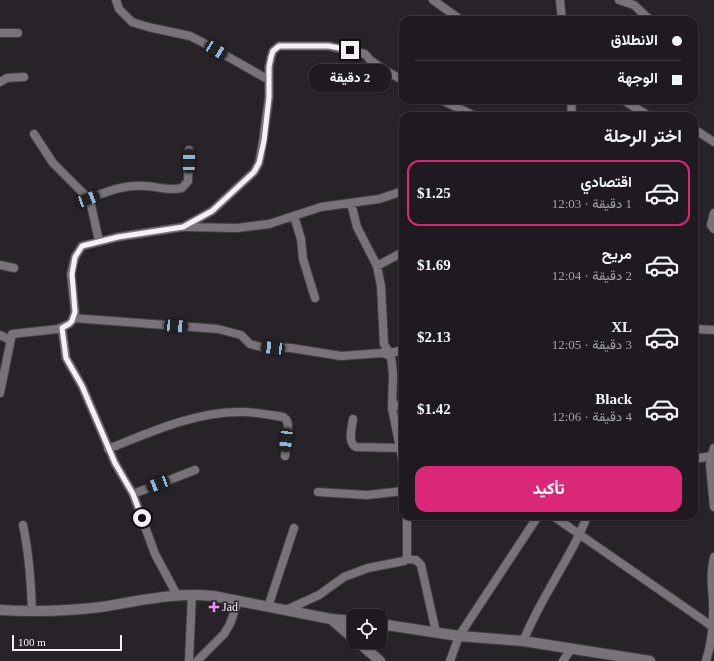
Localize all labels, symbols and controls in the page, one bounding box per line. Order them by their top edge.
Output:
text: الانطلاق [611,32,658,48]
car [203,39,229,61]
route end [341,41,359,59]
callout: 2 دقيقة [309,64,391,92]
text: 2 دقيقة [330,70,370,85]
text: الوجهة [617,70,658,86]
text: اختر الرحلة [604,126,682,146]
car [183,149,195,173]
text: اقتصادي [580,174,632,190]
icon: car [644,175,680,211]
text: $1.25 [417,185,451,201]
car [75,189,101,209]
text: 1 دقيقة · 12:03 [552,196,632,211]
text: مريح [602,246,632,262]
icon: car [644,247,680,283]
text: $1.69 [417,257,451,273]
text: 2 دقيقة · 12:04 [552,268,632,283]
car [164,319,188,333]
text: XL [611,319,632,335]
icon: car [644,319,680,355]
text: $2.13 [417,329,451,345]
text: 3 دقيقة · 12:05 [552,337,632,352]
car [260,341,286,355]
text: Black [595,391,632,407]
icon: car [644,391,680,427]
text: $1.42 [417,401,451,417]
text: 4 دقيقة · 12:06 [552,409,632,424]
car [279,427,293,453]
button: تأكيد [415,466,682,512]
car [145,474,171,494]
route start [133,509,151,527]
place label: Jad [222,600,238,614]
marker: Jad [209,602,219,612]
map controls [347,609,387,649]
button: locate [347,609,387,649]
scale bar [12,633,122,652]
text: 100 m [18,636,46,648]

